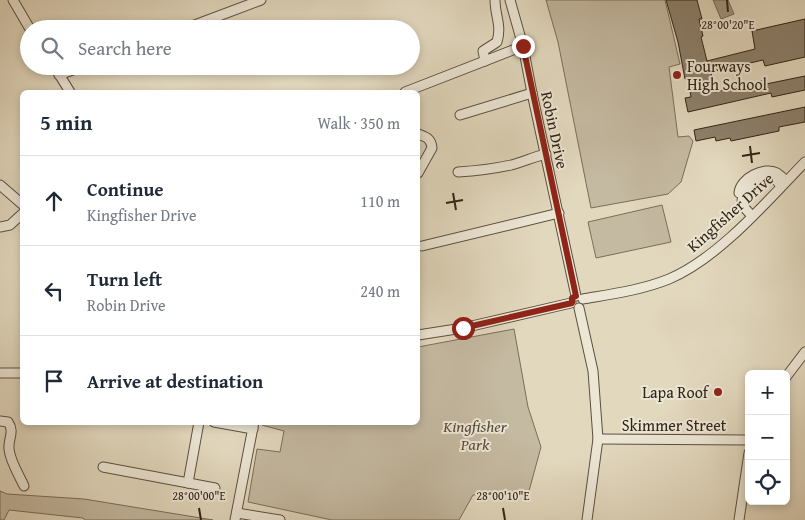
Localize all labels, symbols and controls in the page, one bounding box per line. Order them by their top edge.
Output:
text: 28°00'20"E [701,16,755,33]
search box [20,20,420,75]
icon: search [38,34,66,62]
text: Search here [78,34,172,62]
route end [512,35,535,58]
place label: Fourways High School [687,54,768,96]
marker: Fourways High School [671,69,683,81]
street label: Robin Drive [535,89,575,171]
text: 5 min [40,107,92,138]
text: Walk · 350 m [317,111,400,135]
street label: Kingfisher Drive [681,166,779,258]
text: Continue [87,175,164,203]
icon: ahead [40,187,68,215]
text: 110 m [360,189,400,213]
text: Kingfisher Drive [87,203,196,227]
text: Turn left [87,265,162,293]
icon: left [40,277,68,305]
text: 240 m [360,279,400,303]
text: Robin Drive [87,293,166,317]
route start [452,317,475,340]
icon: arrive [40,367,68,395]
text: Arrive at destination [87,367,263,395]
map controls [745,370,790,505]
button: + [745,370,790,415]
place label: Lapa Roof [642,380,710,404]
marker: Lapa Roof [712,386,724,398]
street label: Skimmer Street [622,413,727,437]
park label: Kingfisher Park [442,414,508,456]
button: − [745,415,790,460]
button: locate [745,460,790,505]
text: 28°00'00"E [172,487,226,504]
text: 28°00'10"E [476,487,530,504]

